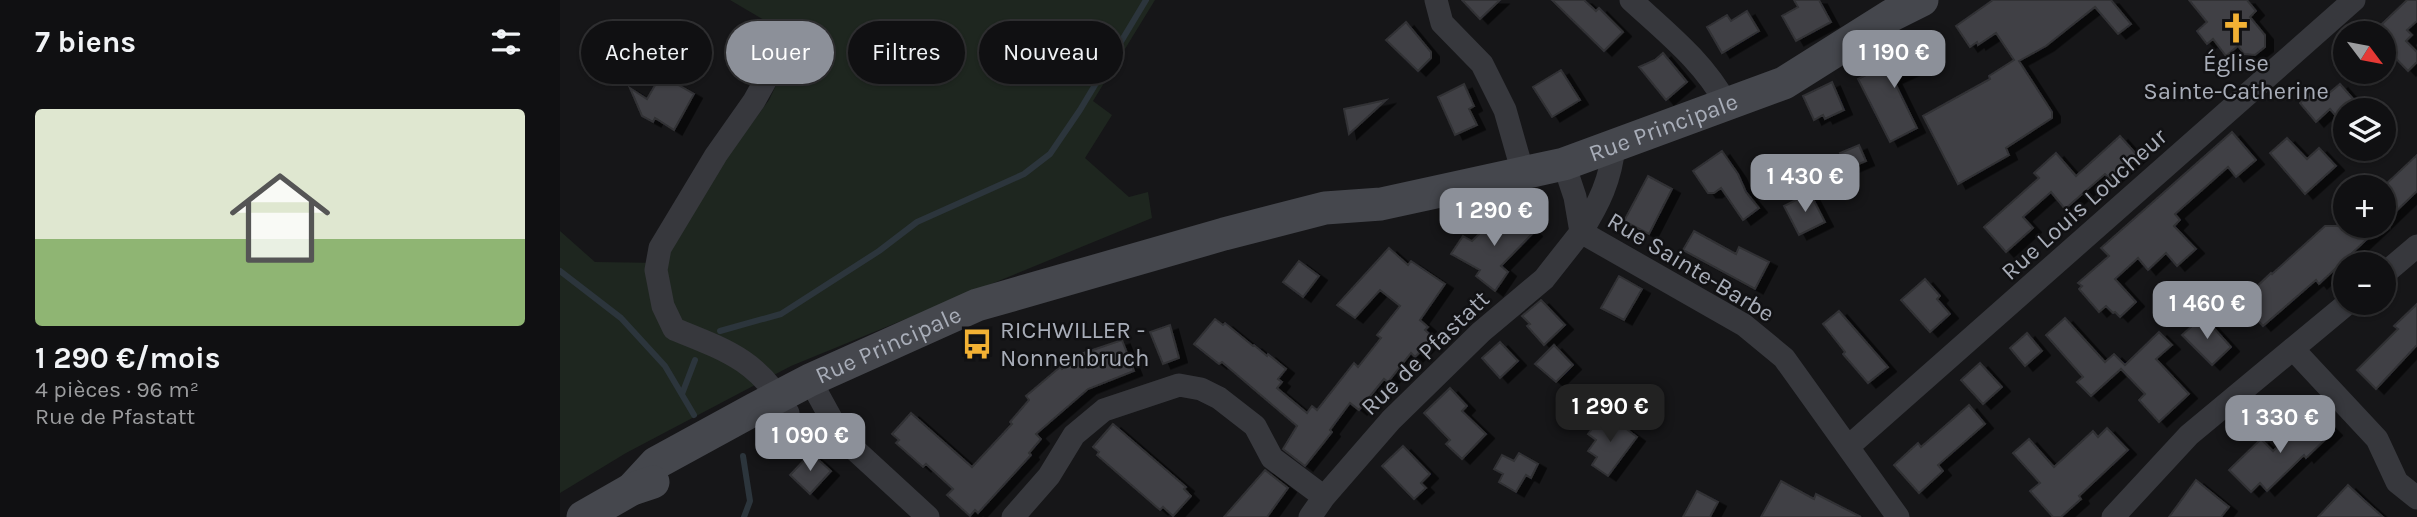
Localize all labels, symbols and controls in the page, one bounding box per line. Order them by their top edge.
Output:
church icon: Église Sainte-Catherine [2219,11,2253,45]
chip: Acheter [581,21,712,84]
chip: Louer [726,21,834,84]
chip: Filtres [848,21,965,84]
chip: Nouveau [979,21,1123,84]
north arrow [2333,21,2396,84]
map controls [2333,21,2396,315]
icon: filters [487,23,525,61]
text: 7 biens [35,24,136,60]
pin: 1 190 € [1829,31,1959,90]
text: 1 190 € [1858,39,1930,66]
place label: Église Sainte-Catherine [2143,48,2329,105]
street label: Rue Principale [1585,87,1742,168]
button: layers [2333,98,2396,161]
street label: Rue Louis Loucheur [1996,122,2173,286]
pin: 1 430 € [1740,154,1870,214]
icon: home [217,155,343,281]
text: 1 430 € [1767,163,1843,190]
button: + [2333,175,2396,238]
pin: 1 290 € [1429,188,1559,248]
text: 1 290 € [1456,197,1532,224]
street label: Rue Sainte-Barbe [1602,206,1780,328]
button: − [2333,252,2396,315]
pin: 1 460 € [2142,282,2272,341]
street label: Rue de Pfastatt [1355,285,1495,421]
text: 1 460 € [2169,290,2245,317]
street label: Rue Principale [811,300,965,390]
place label: RICHWILLER - Nonnenbruch [1000,316,1150,372]
bus stop icon: RICHWILLER - Nonnenbruch [960,327,994,361]
text: 1 290 €/mois [35,340,221,376]
text: 4 pièces · 96 m² [35,376,199,403]
pin: 1 290 € [1545,384,1675,444]
text: 1 290 € [1572,393,1648,420]
pin: 1 330 € [2215,396,2345,455]
text: Rue de Pfastatt [35,403,195,430]
text: 1 330 € [2241,404,2319,431]
pin: 1 090 € [745,414,875,473]
text: 1 090 € [771,422,849,449]

